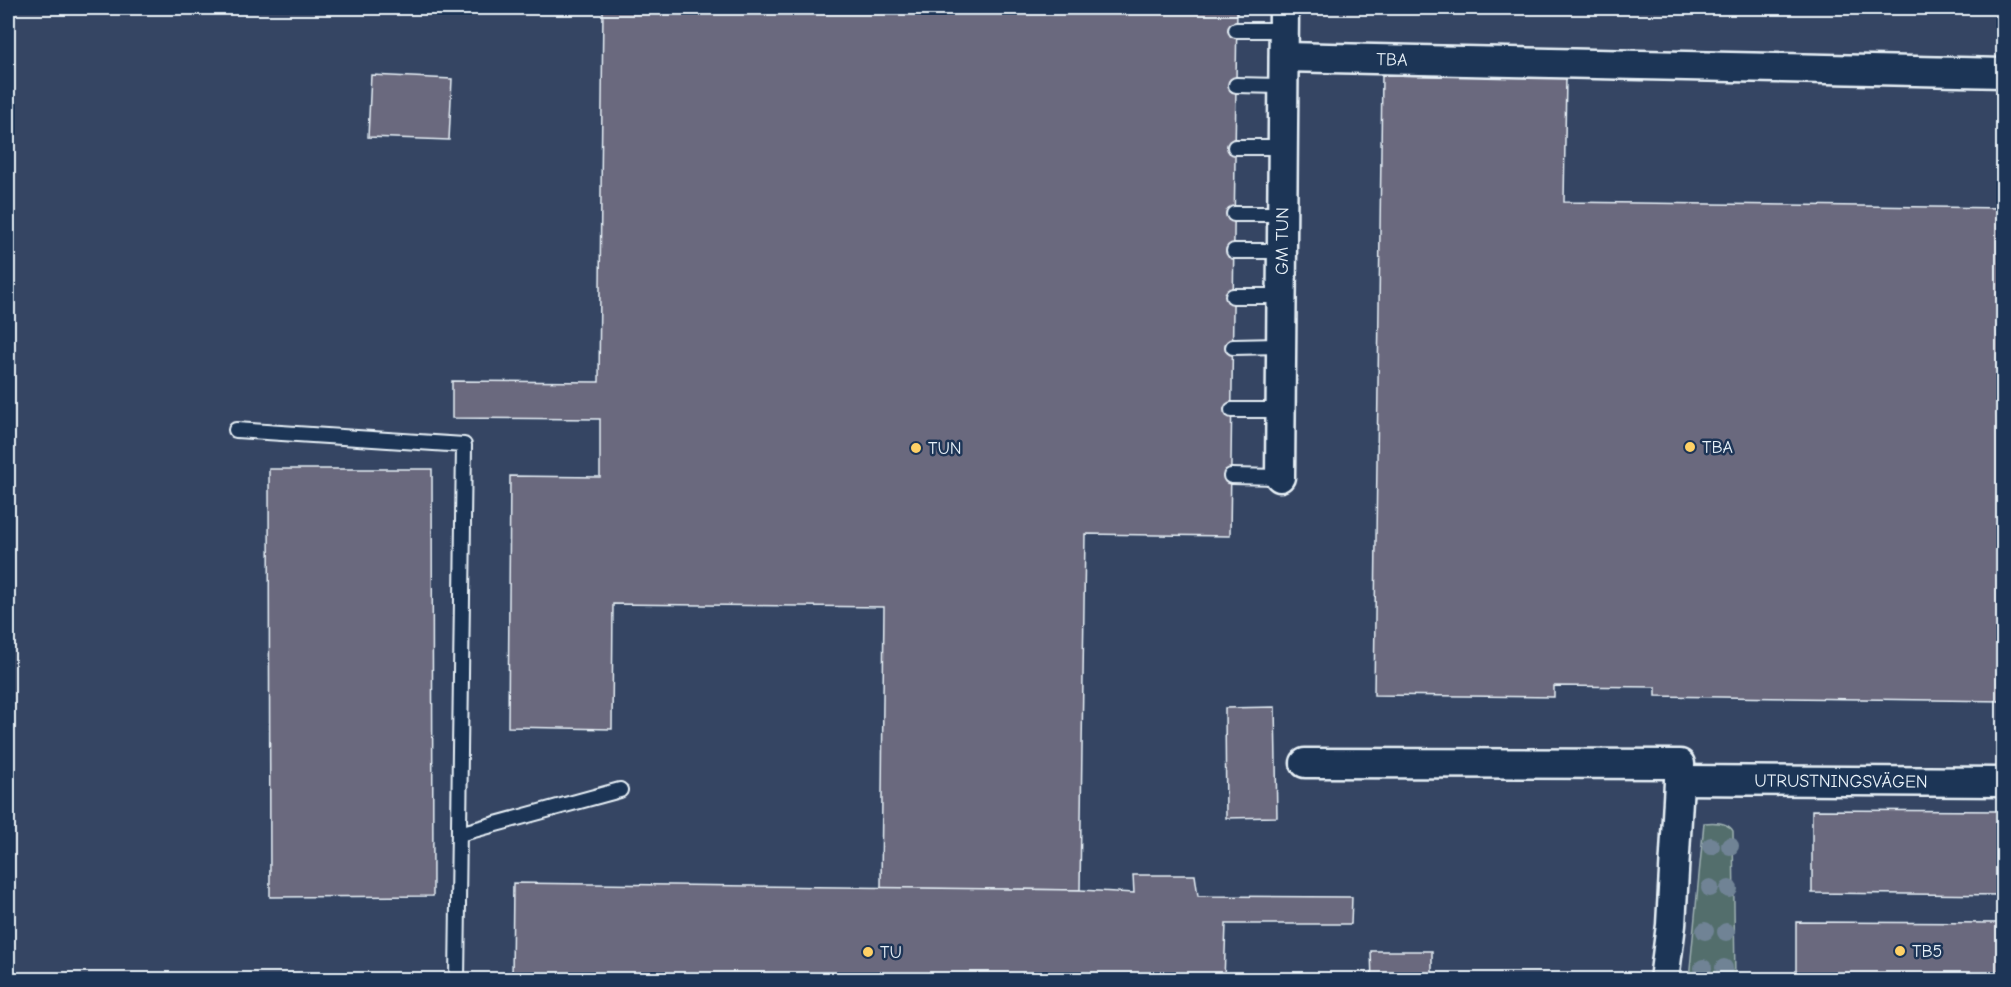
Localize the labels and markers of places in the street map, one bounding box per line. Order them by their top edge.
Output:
place label: TBA [1702,437,1733,458]
place label: TUN [928,438,962,459]
marker: TBA [1683,440,1697,454]
marker: TUN [909,441,923,455]
place label: TB5 [1912,941,1942,962]
place label: TU [880,942,902,963]
marker: TB5 [1893,944,1907,958]
marker: TU [861,945,875,959]

